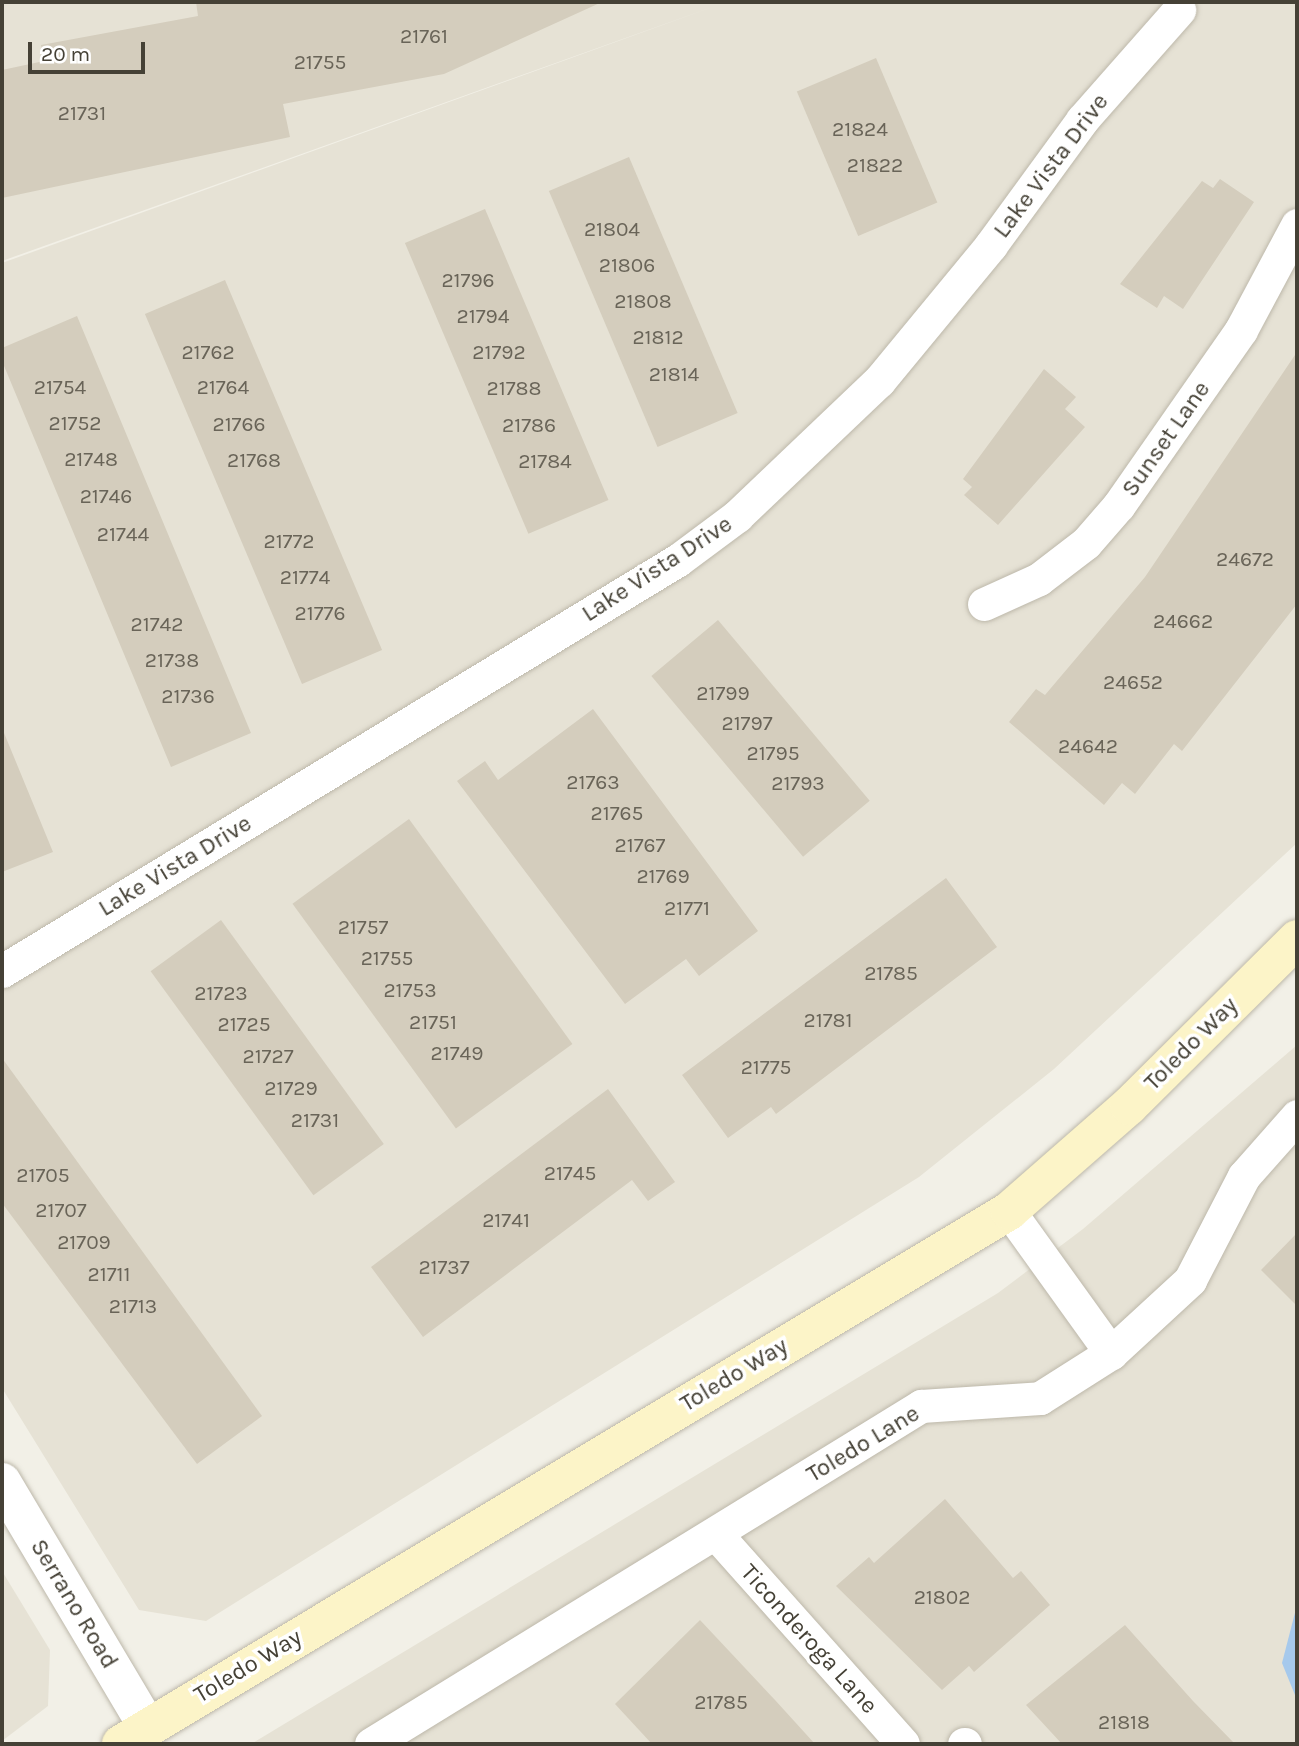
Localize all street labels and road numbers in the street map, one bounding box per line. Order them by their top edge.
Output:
street label: Lake Vista Drive [987,88,1115,244]
street label: Sunset Lane [1116,376,1216,502]
street label: Lake Vista Drive [577,510,737,628]
street label: Lake Vista Drive [93,809,257,923]
street label: Toledo Way [1138,991,1244,1097]
street label: Toledo Way [675,1332,793,1418]
street label: Toledo Lane [801,1399,925,1489]
street label: Serrano Road [24,1534,124,1674]
street label: Ticonderoga Lane [734,1558,884,1720]
street label: Toledo Way [189,1623,307,1709]

